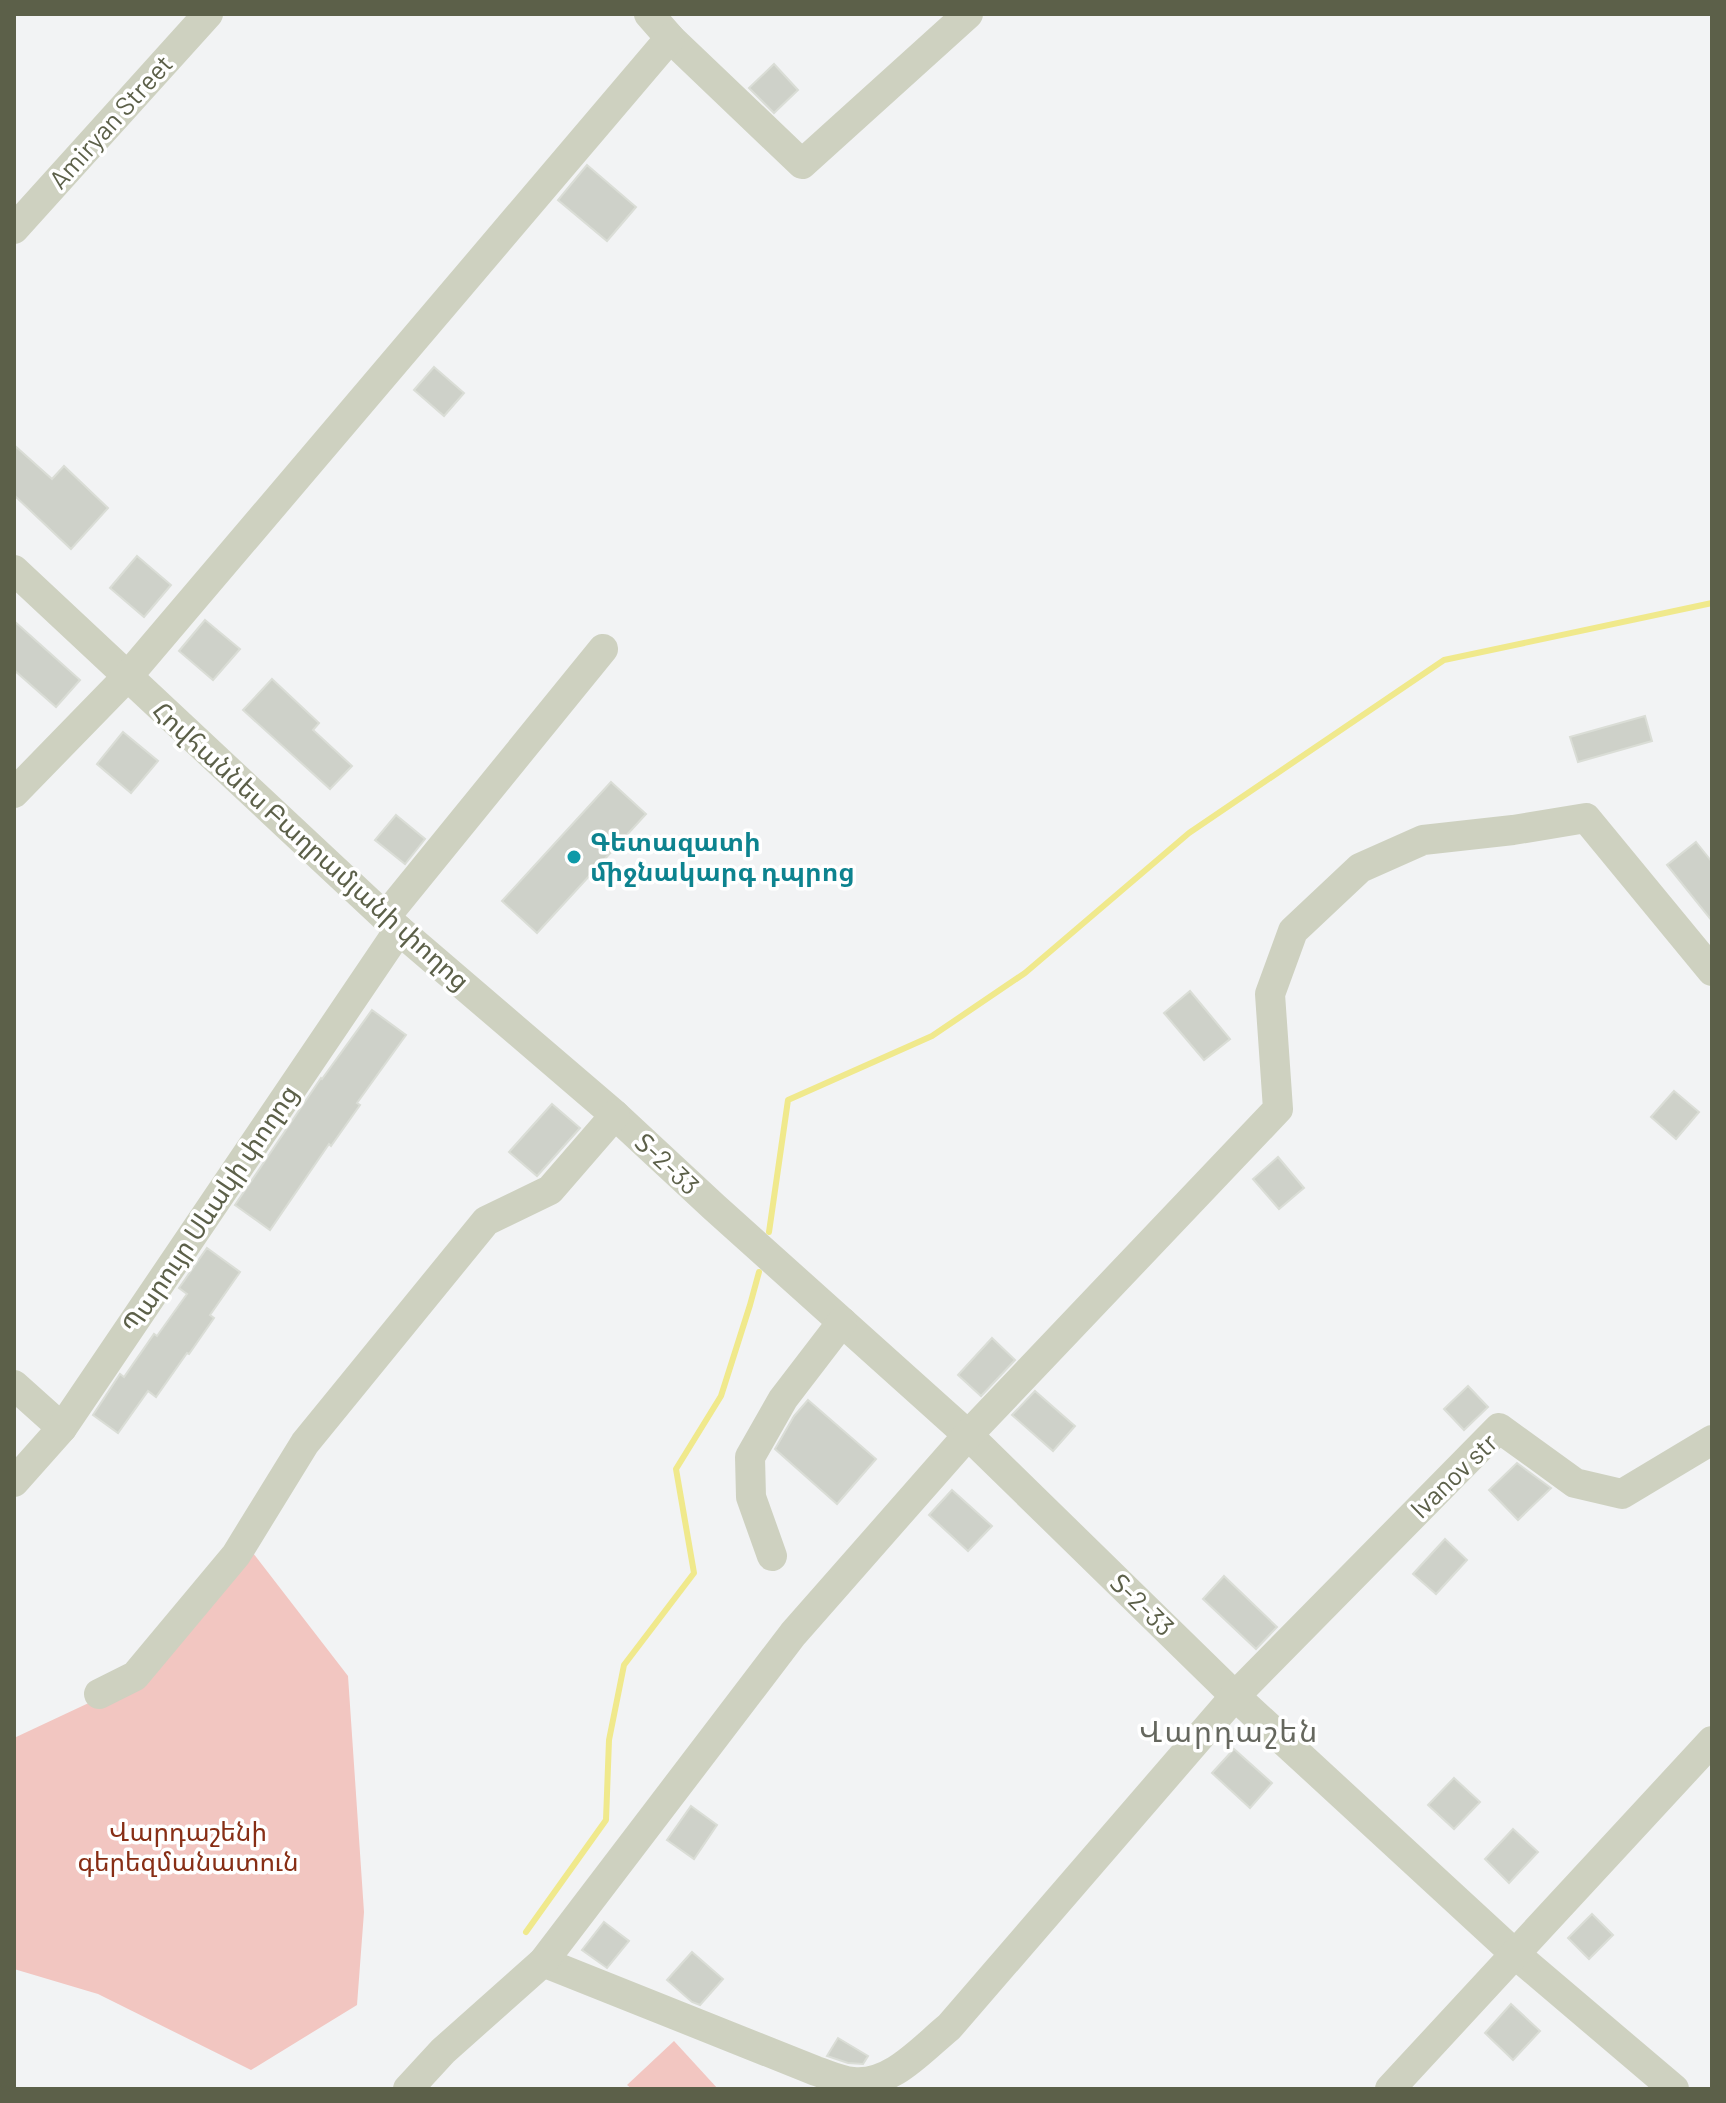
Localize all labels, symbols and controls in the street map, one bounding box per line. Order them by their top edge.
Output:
street label: Amiryan Street [42,48,178,194]
street label: Հովհաննես Բաղրամյանի փողոց [147,694,477,996]
place label: Գետազատի միջնակարգ դպրոց [590,825,855,887]
marker: Գետազատի միջնակարգ դպրոց [565,848,583,866]
street label: Պարույր Սևակի փողոց [114,1078,304,1339]
street label: Տ-2-33 [630,1126,706,1200]
street label: Ivanov str [1403,1426,1503,1524]
street label: Տ-2-33 [1105,1566,1181,1641]
district label: Վարդաշեն [1139,1712,1319,1749]
park label: Վարդաշենի գերեզմանատուն [77,1815,299,1877]

